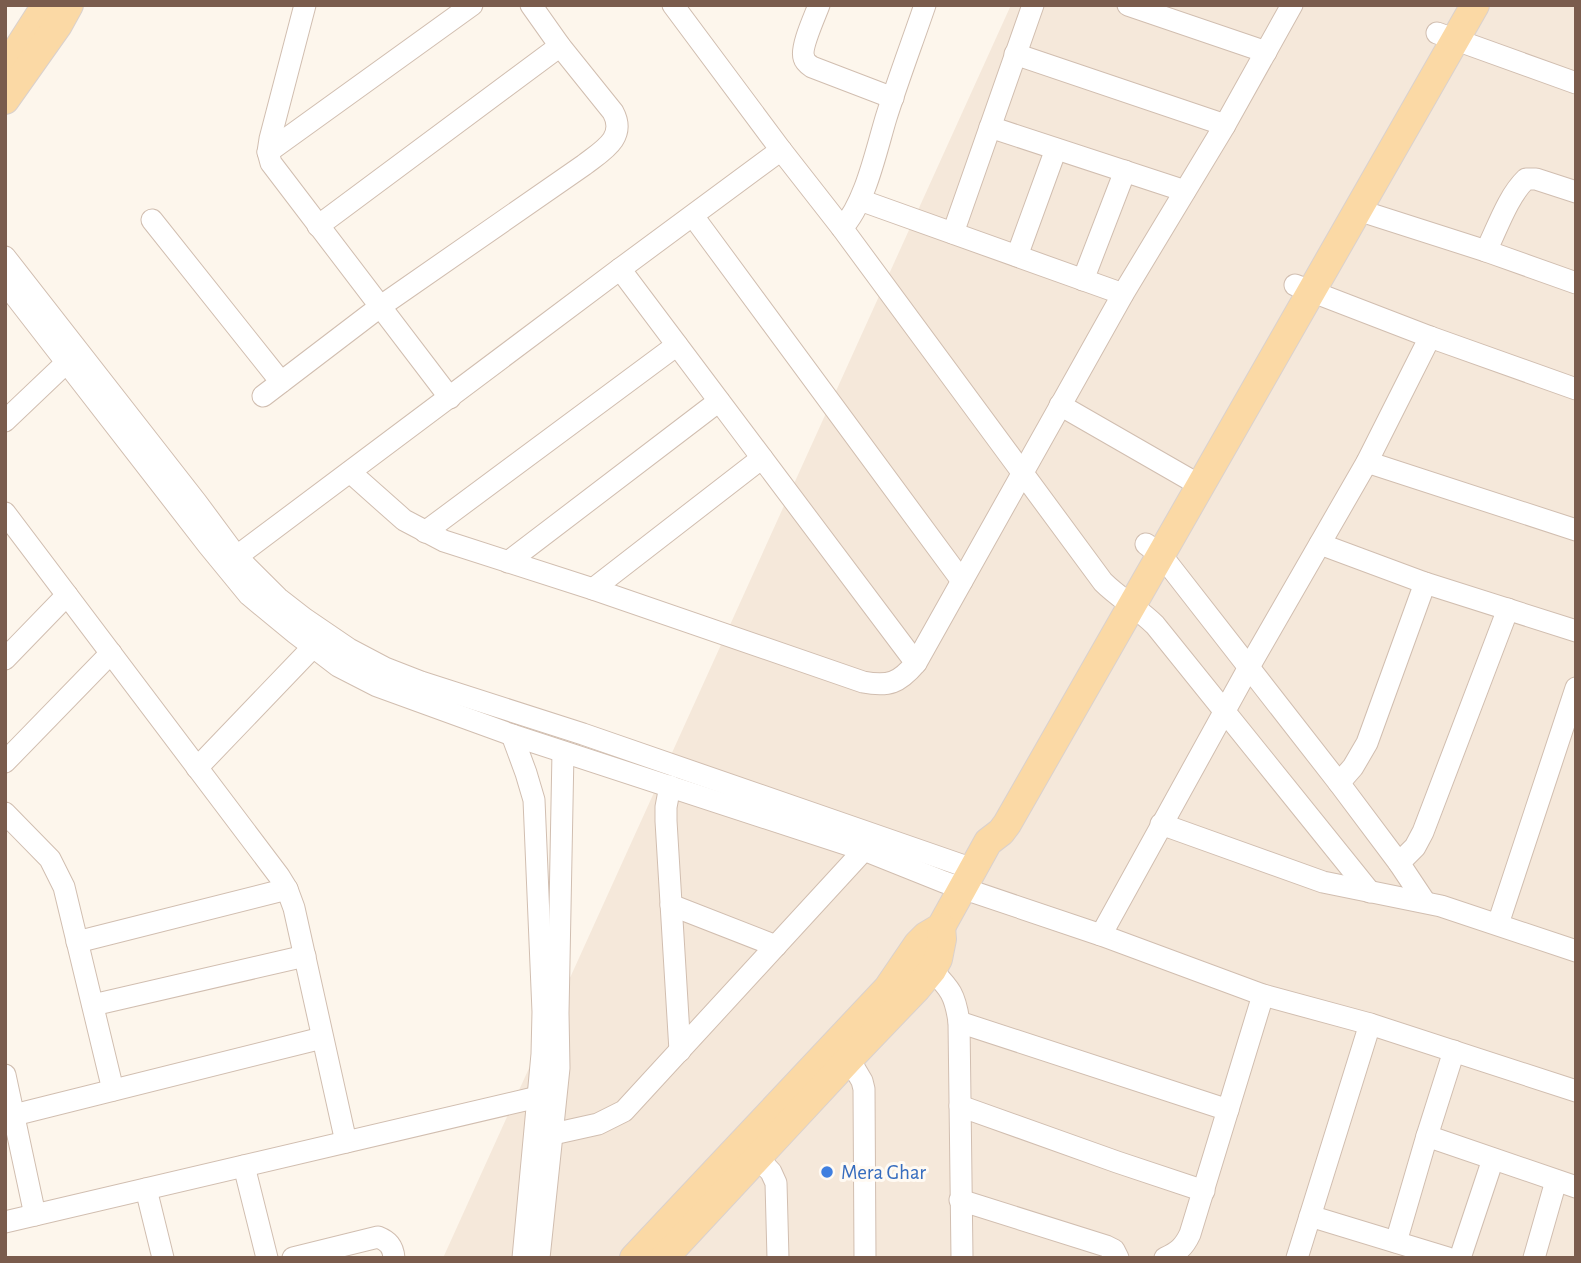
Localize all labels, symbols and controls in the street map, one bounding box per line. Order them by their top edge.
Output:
place label: Mera Ghar [841,1162,926,1183]
marker: Mera Ghar [819,1164,835,1180]

